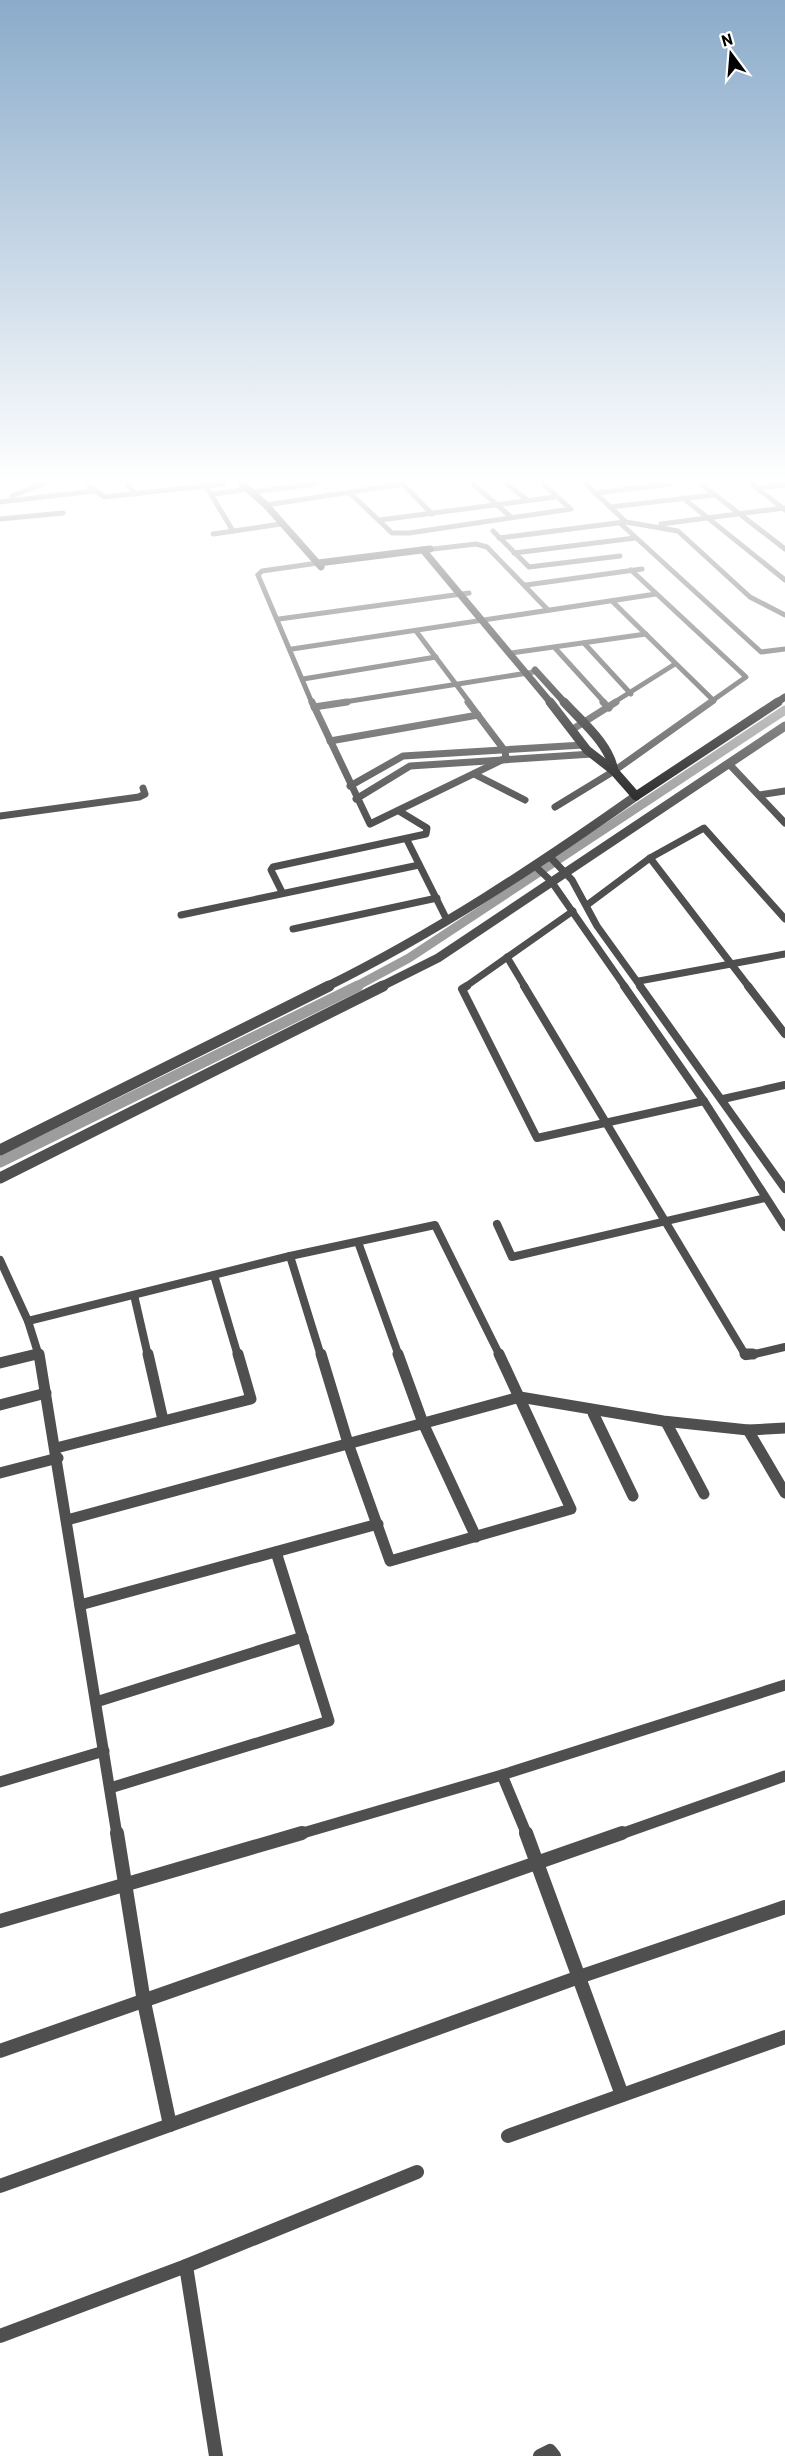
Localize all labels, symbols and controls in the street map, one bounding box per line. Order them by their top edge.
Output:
north arrow [701,24,761,84]
text: N [719,29,734,50]

